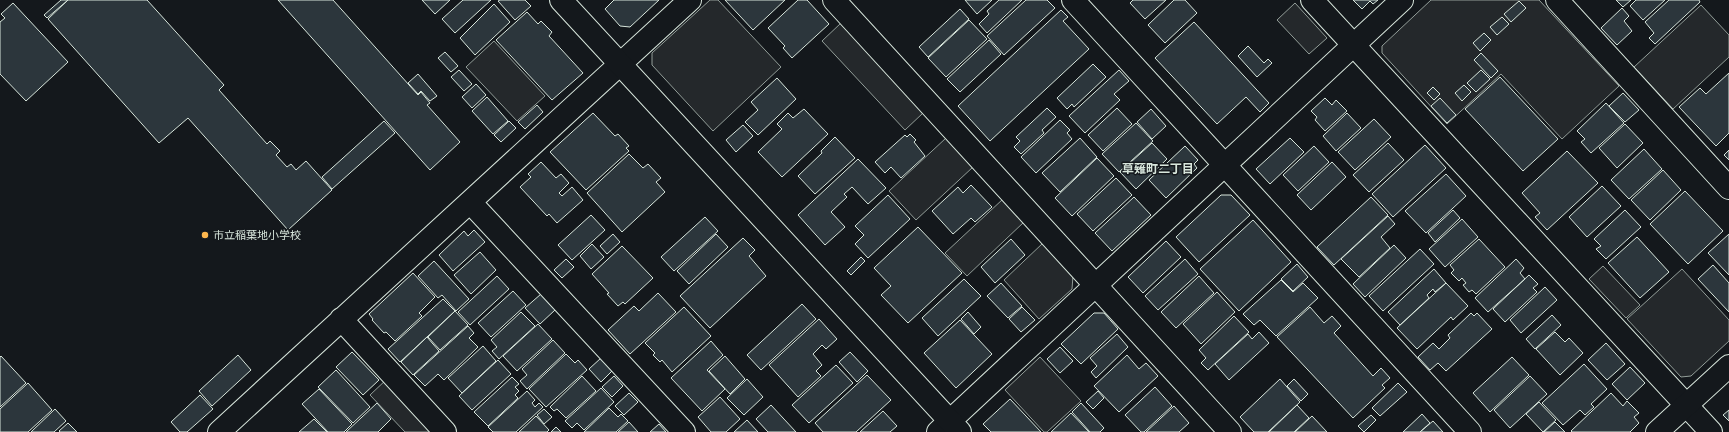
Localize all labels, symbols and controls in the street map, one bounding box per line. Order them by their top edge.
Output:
district label: 草薙町二丁目 [1122,161,1194,176]
place label: 市立稲葉地小学校 [213,228,301,242]
marker: 市立稲葉地小学校 [200,230,210,240]

